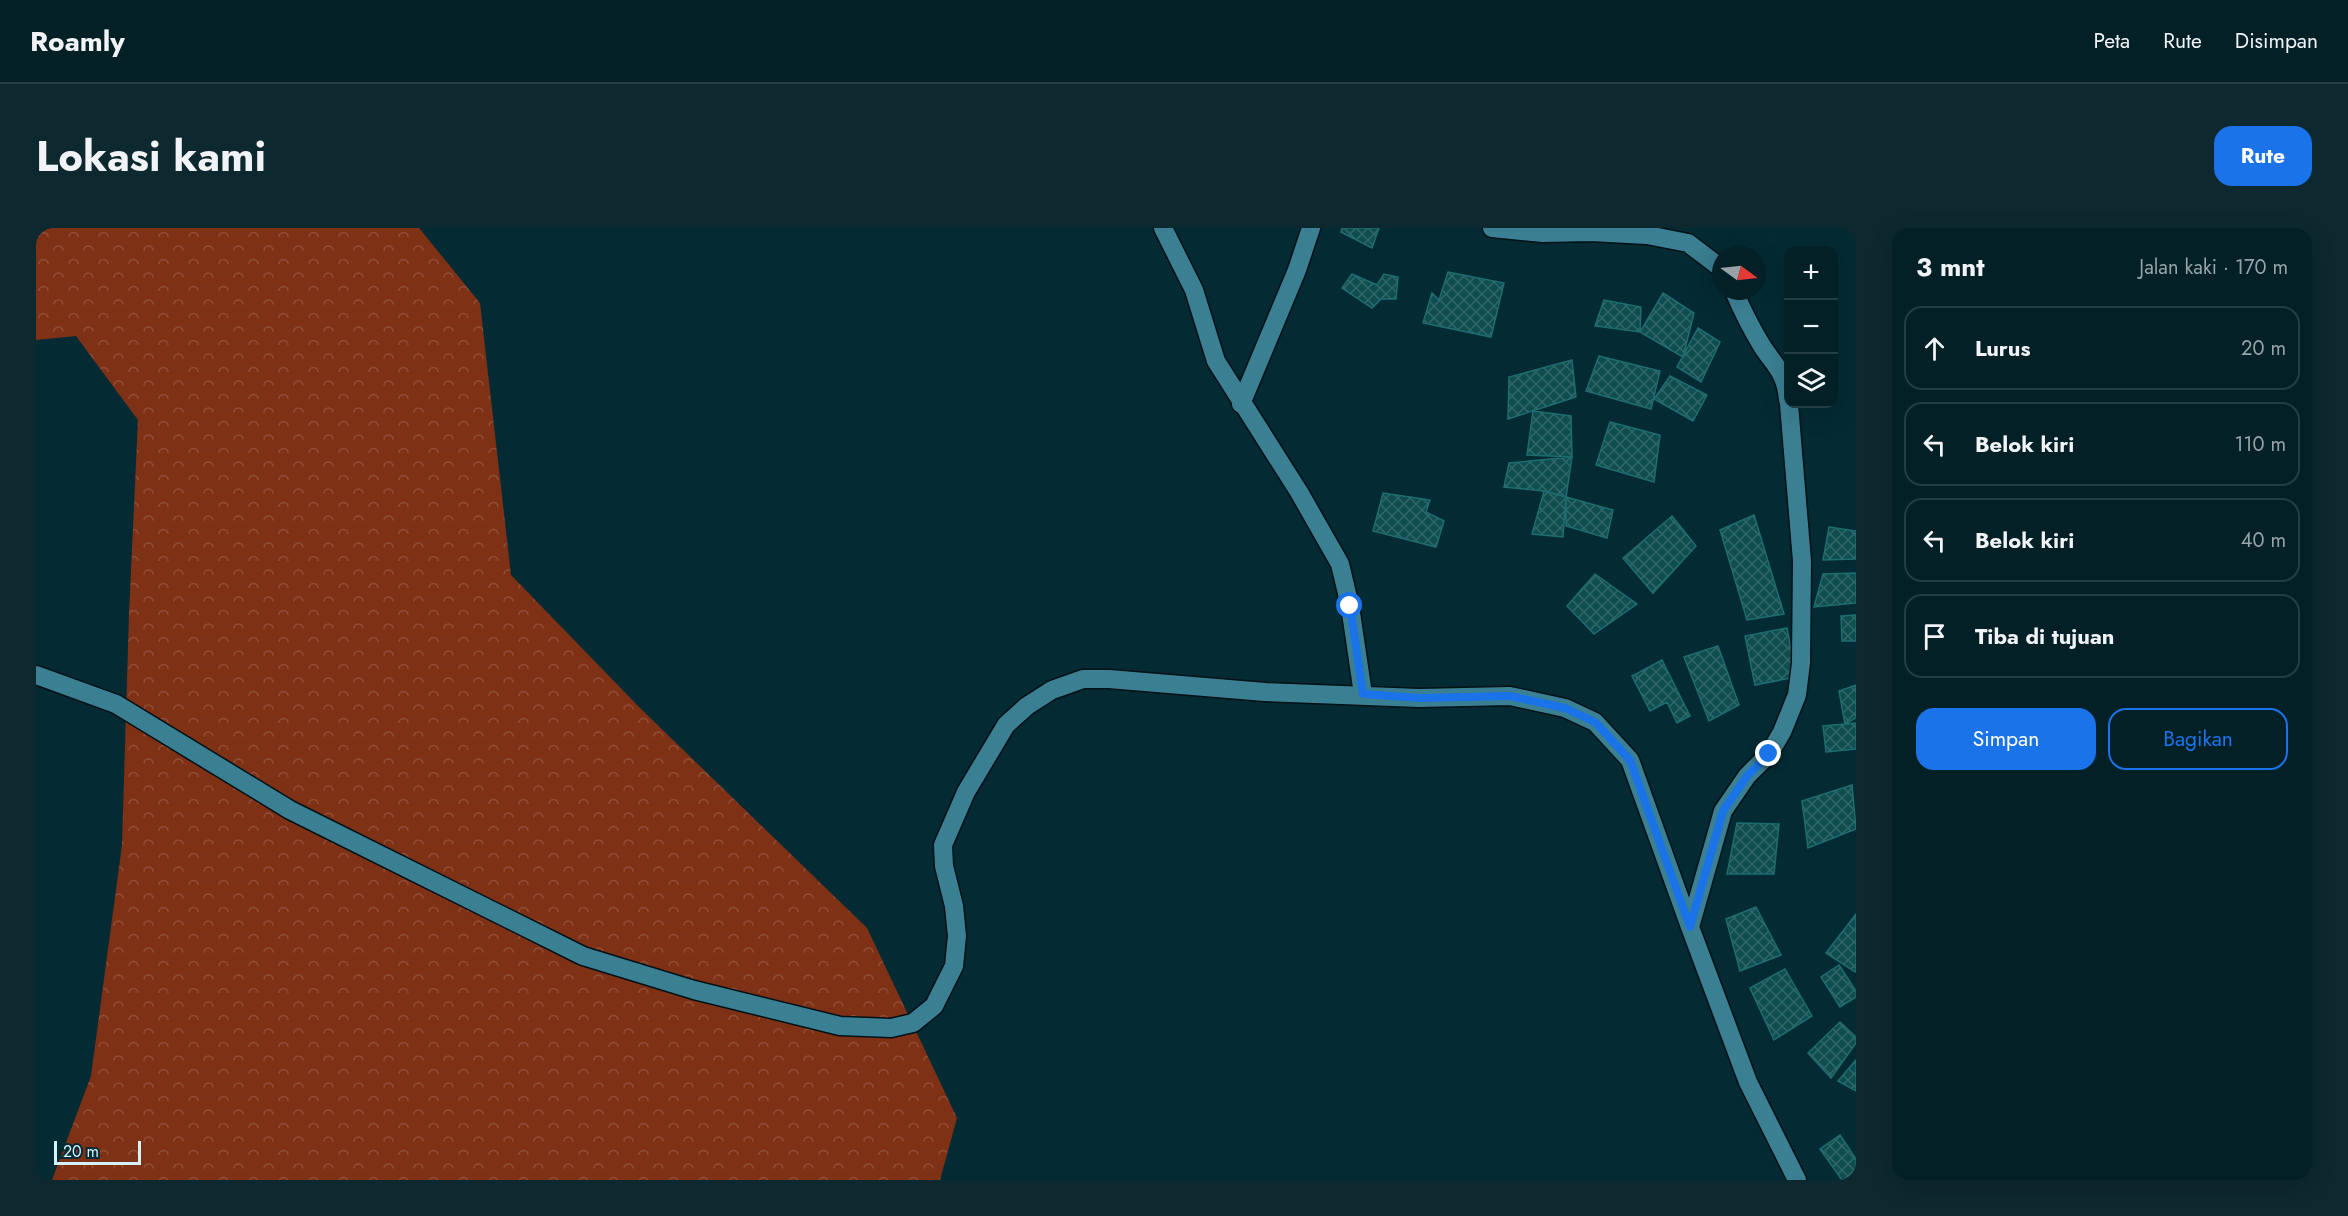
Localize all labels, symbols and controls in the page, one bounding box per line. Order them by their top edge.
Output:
text: Roamly [30,21,125,62]
text: Peta [2093,26,2130,56]
text: Rute [2163,26,2202,56]
text: Disimpan [2235,26,2318,56]
text: Lokasi kami [36,126,266,187]
button: Rute [2214,126,2312,186]
north arrow [1712,246,1766,300]
map controls [1784,246,1838,408]
button: + [1784,246,1838,300]
text: 3 mnt [1916,248,1984,286]
text: Jalan kaki · 170 m [2139,253,2288,282]
button: − [1784,300,1838,354]
icon: ahead [1918,332,1951,365]
text: Lurus [1975,332,2031,364]
text: 20 m [2241,334,2286,363]
button: layers [1784,354,1838,408]
icon: left [1918,428,1951,461]
text: Belok kiri [1975,428,2074,460]
text: 110 m [2234,430,2286,459]
icon: left [1918,524,1951,557]
text: Belok kiri [1975,524,2074,556]
text: 40 m [2241,526,2286,555]
route start [1336,592,1362,618]
icon: arrive [1918,620,1951,653]
text: Tiba di tujuan [1975,620,2114,652]
button: Simpan [1916,708,2096,770]
button: Bagikan [2108,708,2288,770]
route end [1755,740,1781,766]
scale bar [54,1138,141,1166]
text: 20 m [63,1140,99,1163]

